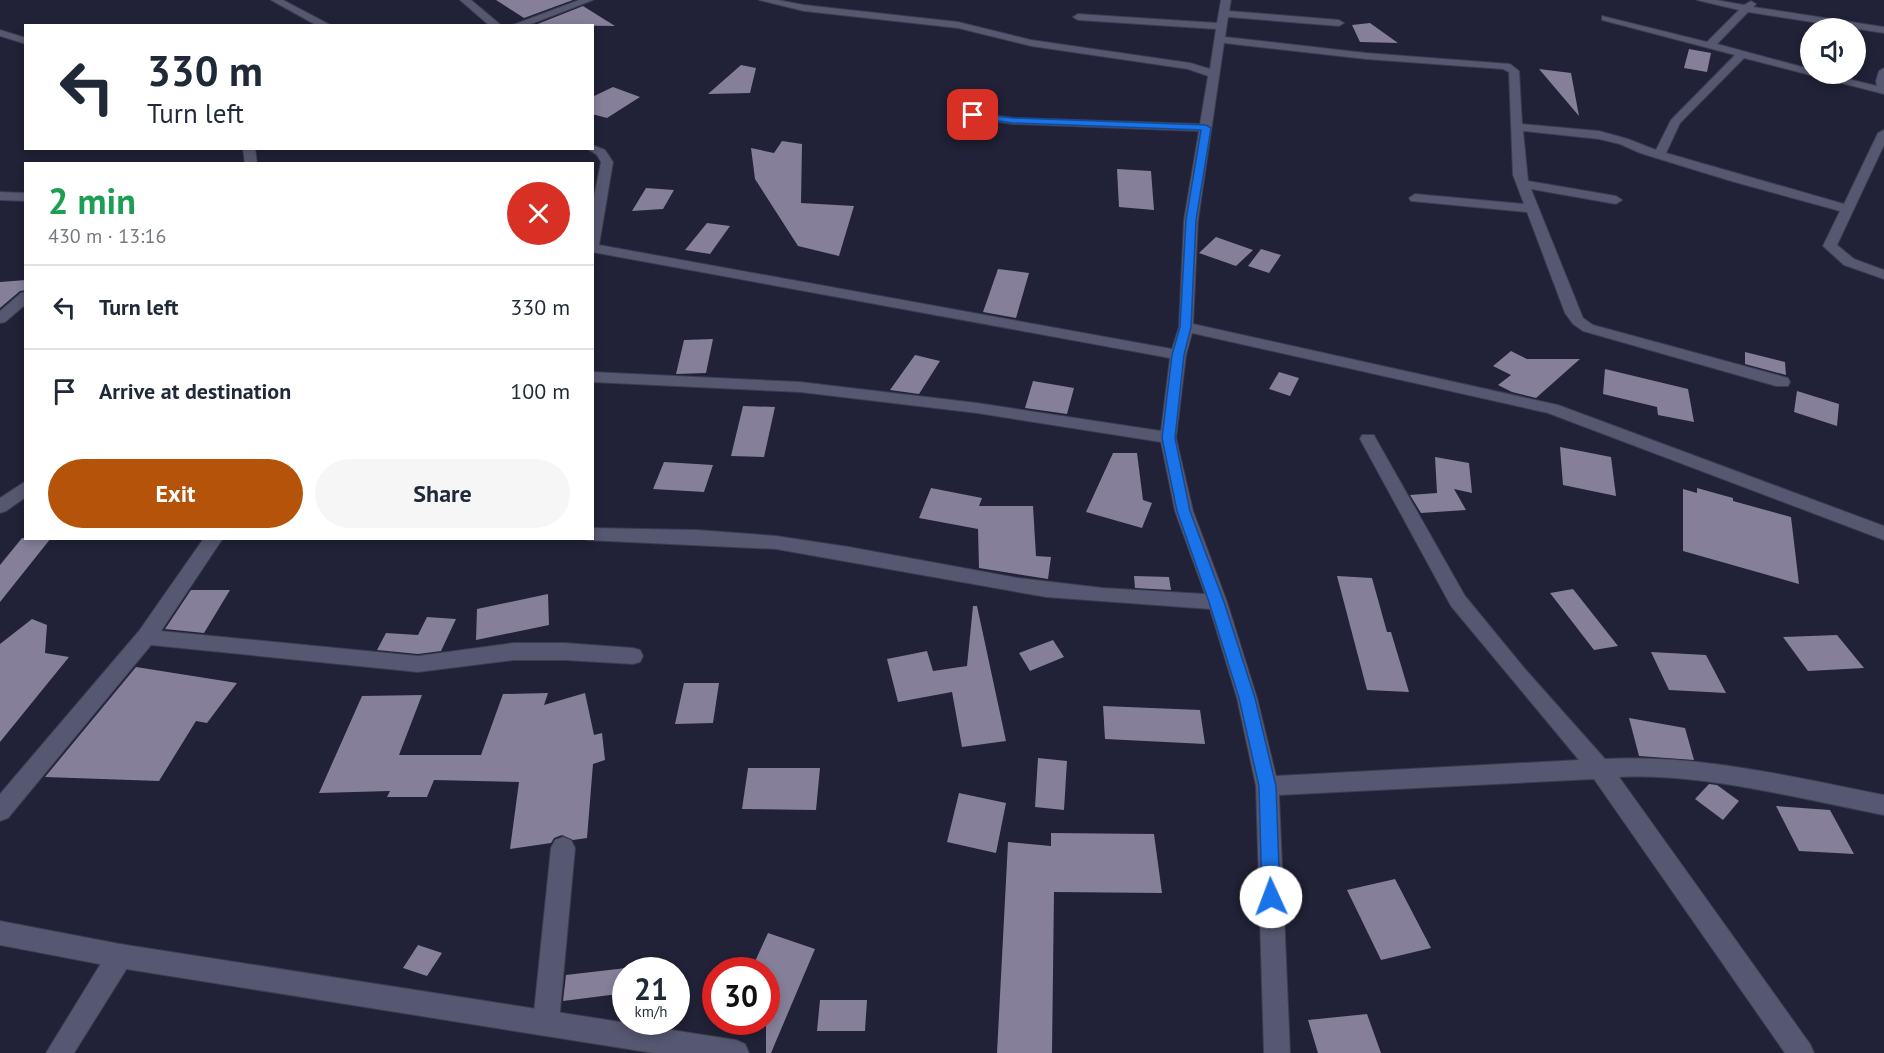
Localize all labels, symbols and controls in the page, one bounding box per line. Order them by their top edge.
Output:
map controls [1800,18,1866,84]
button: sound [1800,18,1866,84]
text: 330 m [147,43,263,98]
icon: left [48,48,126,126]
pin [947,89,998,140]
text: Turn left [147,96,244,130]
icon: arrive [956,98,989,131]
text: 2 min [48,177,136,224]
button: close [507,182,570,245]
text: 430 m · 13:16 [48,223,166,249]
icon: left [48,291,81,324]
text: Turn left [99,293,179,321]
text: 330 m [510,293,570,321]
icon: arrive [48,375,81,408]
text: Arrive at destination [99,377,291,405]
text: 100 m [510,377,570,405]
button: Exit [48,459,303,528]
button: Share [315,459,570,528]
position arrow [1239,865,1303,929]
speed limit sign: 30 [702,957,780,1035]
text: 21 [634,969,668,1008]
text: km/h [635,1002,667,1021]

